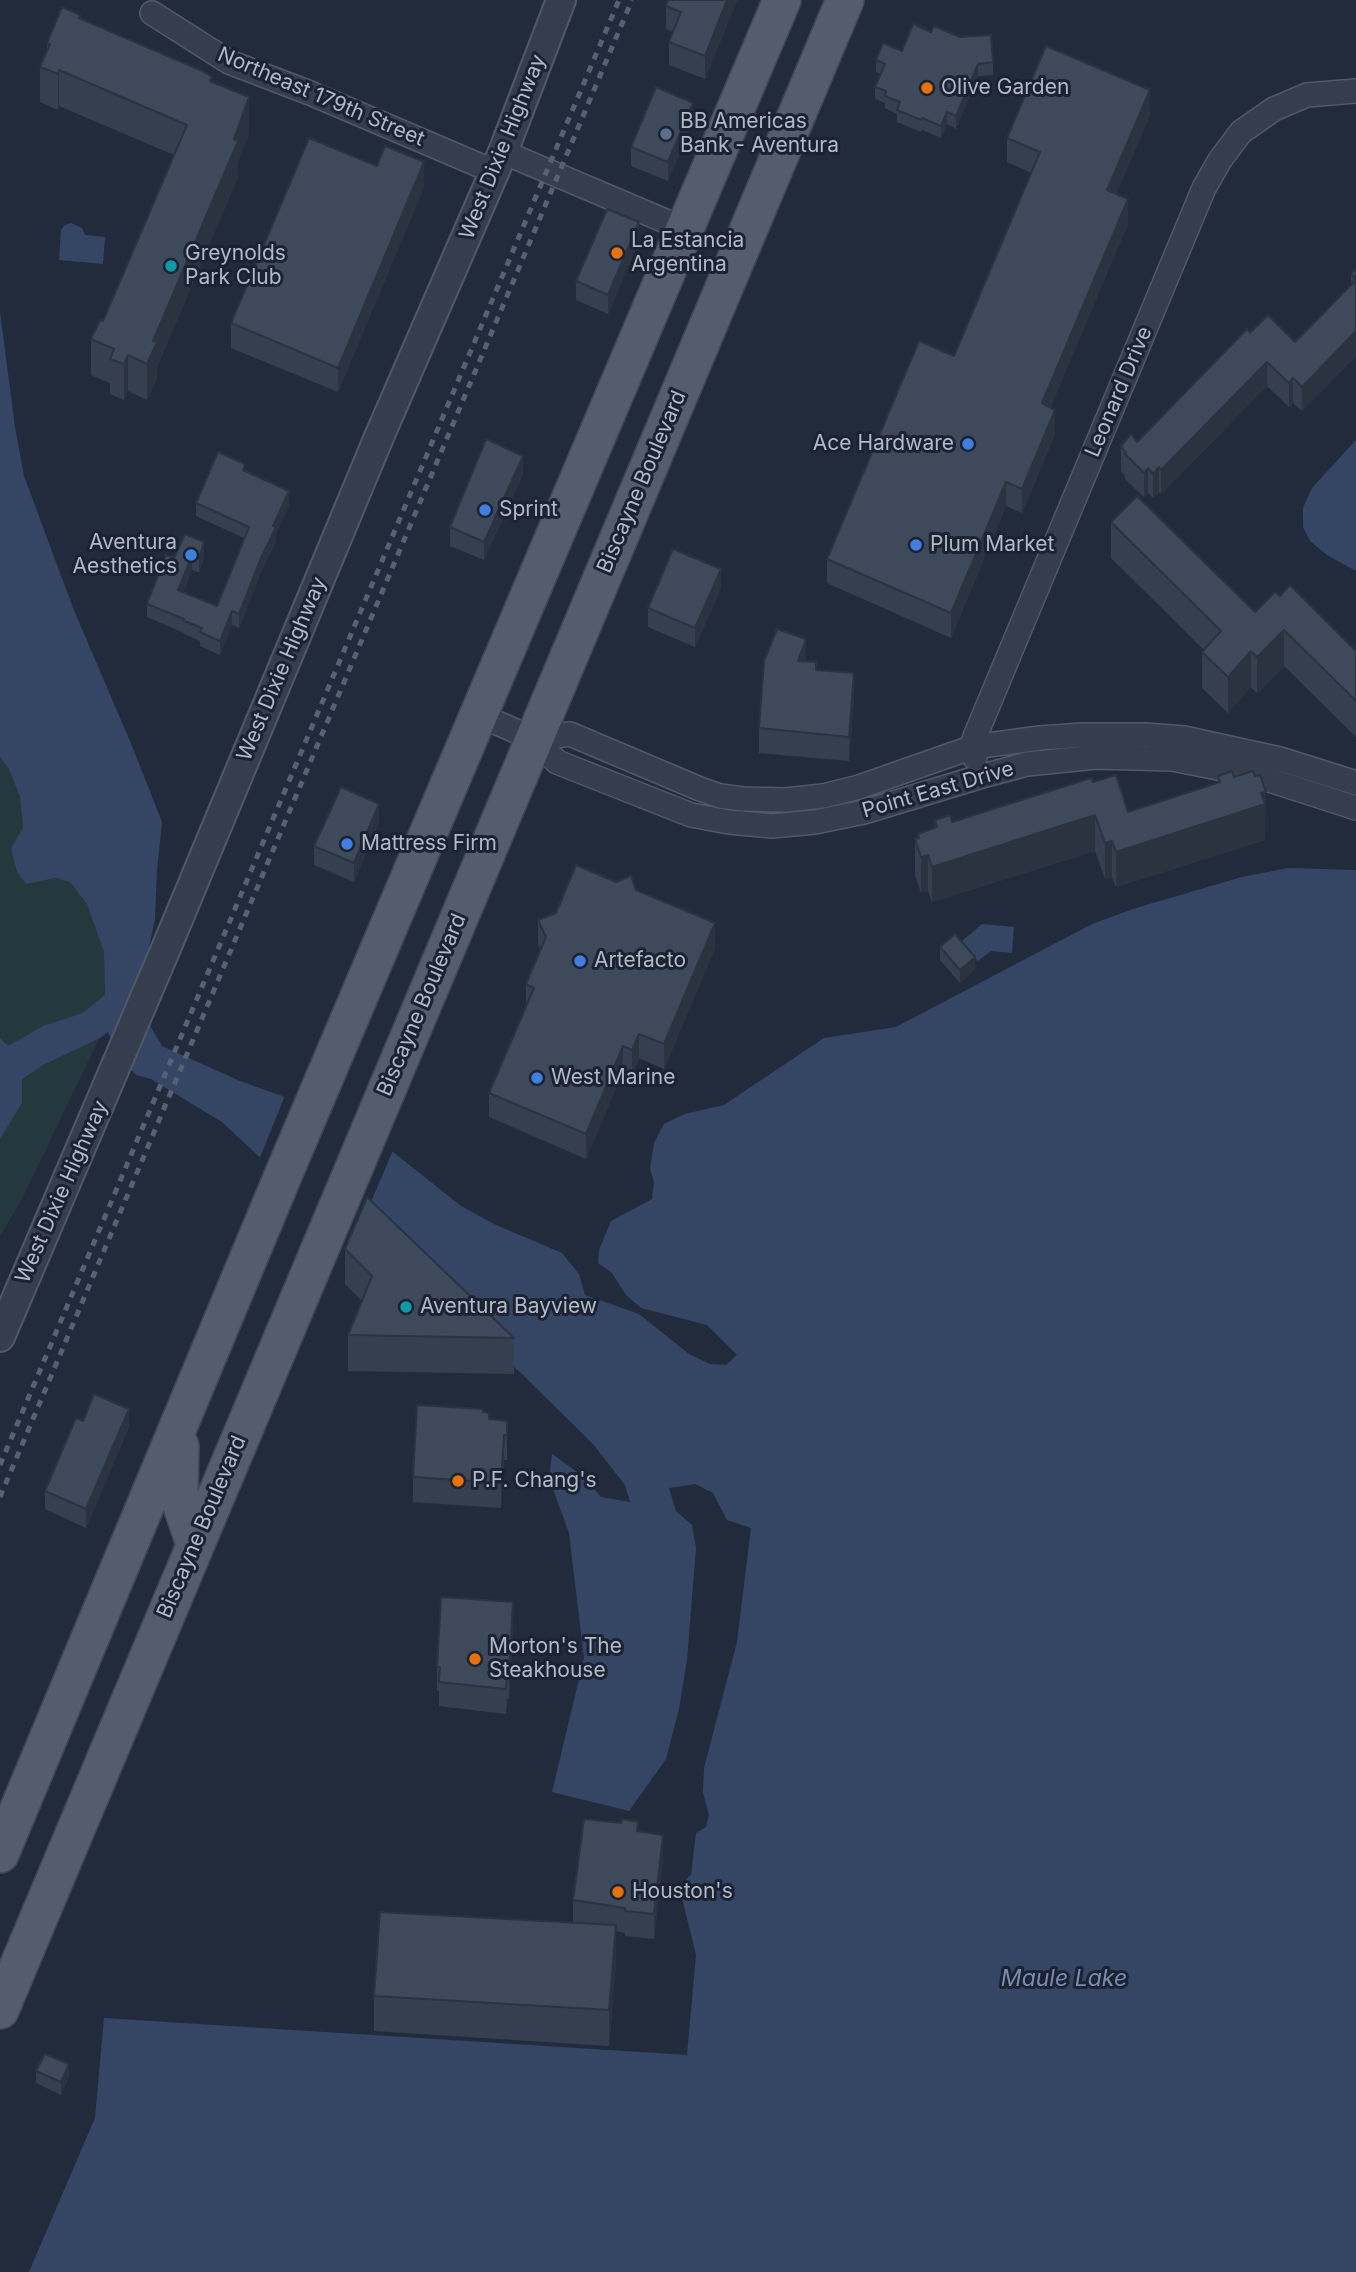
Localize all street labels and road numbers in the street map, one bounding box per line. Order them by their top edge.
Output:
street label: Northeast 179th Street [214,42,428,152]
street label: West Dixie Highway [454,51,552,243]
street label: Leonard Drive [1080,323,1158,461]
street label: Biscayne Boulevard [592,387,692,577]
street label: West Dixie Highway [232,573,332,765]
street label: Point East Drive [859,756,1017,824]
street label: Biscayne Boulevard [372,910,472,1100]
street label: West Dixie Highway [10,1097,114,1287]
street label: Biscayne Boulevard [152,1432,252,1622]

